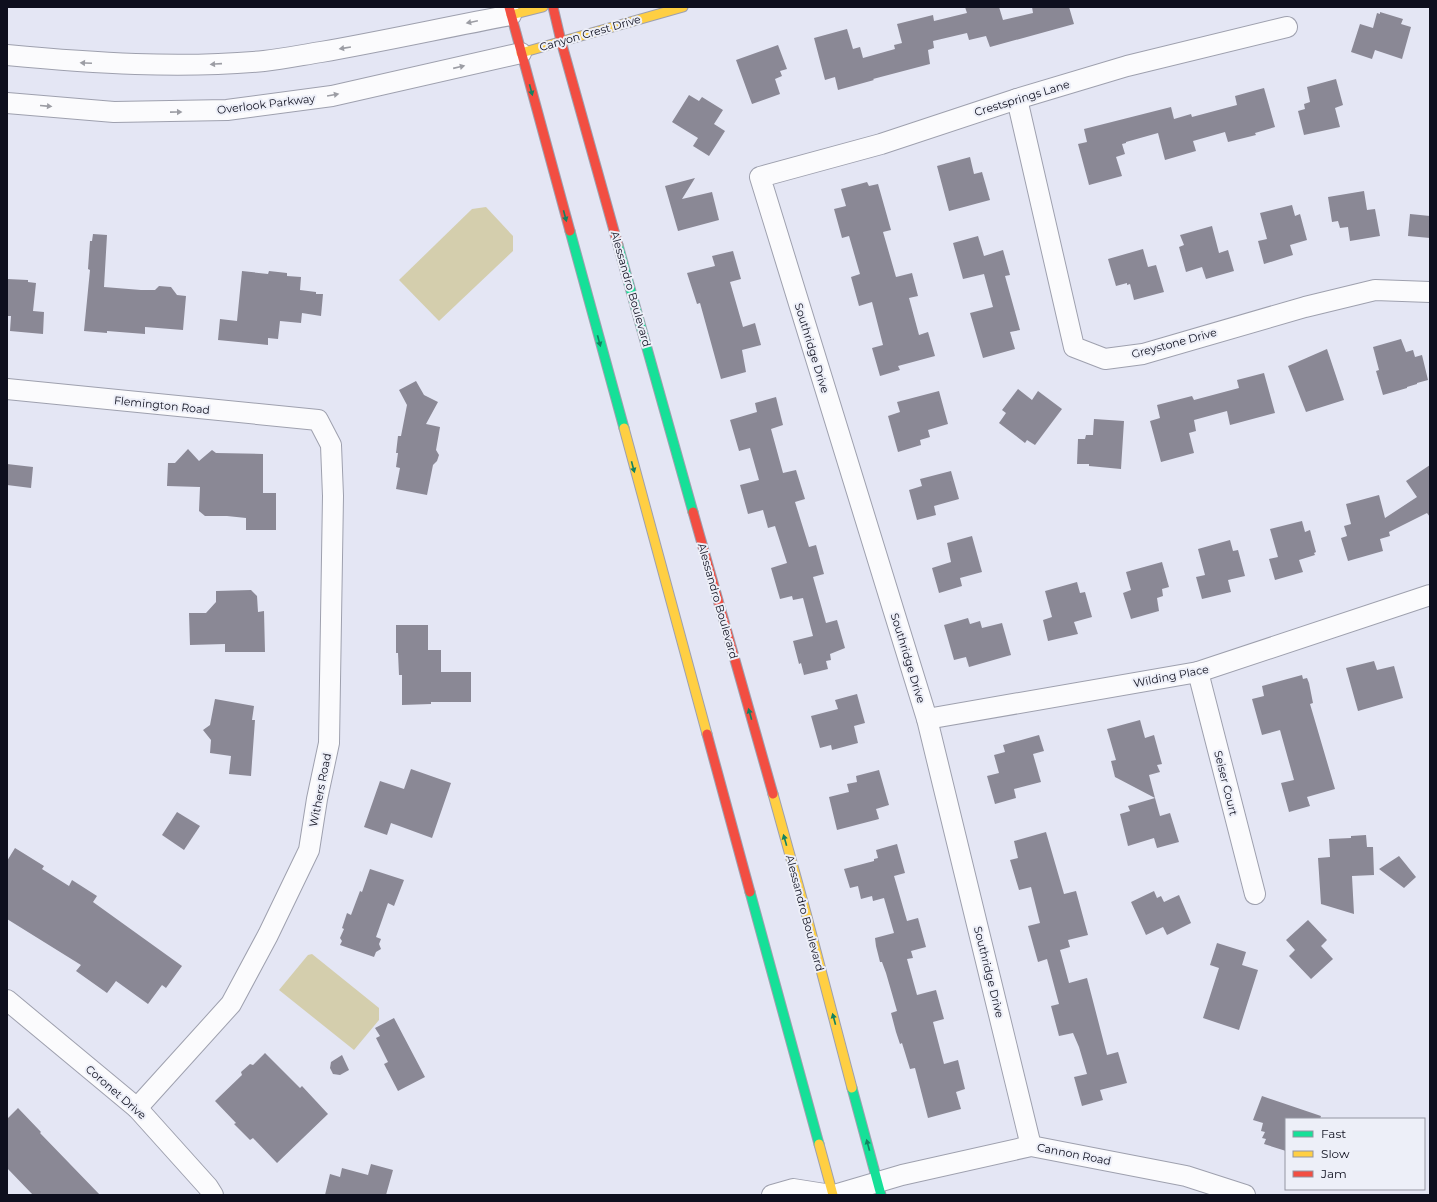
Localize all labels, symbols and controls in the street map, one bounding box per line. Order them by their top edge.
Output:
street label: Canyon Crest Drive [538,12,643,54]
one-way arrow [466,20,479,26]
one-way arrow [339,45,351,51]
one-way arrow [80,59,92,66]
one-way arrow [210,61,222,68]
one-way arrow [453,64,466,70]
street label: Crestsprings Lane [973,77,1072,119]
one-way arrow [528,85,534,97]
street label: Overlook Parkway [216,91,316,117]
one-way arrow [326,92,339,98]
one-way arrow [40,103,52,110]
one-way arrow [170,109,183,115]
one-way arrow [562,210,568,222]
street label: Alessandro Boulevard [608,230,654,348]
street label: Southridge Drive [792,301,832,395]
street label: Greystone Drive [1130,325,1218,361]
one-way arrow [596,336,602,348]
street label: Flemington Road [113,393,211,417]
one-way arrow [631,460,637,473]
street label: Alessandro Boulevard [695,542,741,660]
street label: Southridge Drive [888,611,928,705]
street label: Wilding Place [1132,662,1210,690]
one-way arrow [747,708,753,720]
street label: Seiser Court [1211,749,1241,817]
street label: Withers Road [306,752,334,828]
one-way arrow [782,833,788,845]
street label: Alessandro Boulevard [783,853,827,973]
street label: Southridge Drive [971,925,1007,1019]
one-way arrow [831,1013,837,1025]
street label: Coronet Drive [83,1062,149,1122]
legend [1285,1118,1425,1190]
text: Fast [1321,1126,1346,1141]
one-way arrow [865,1138,871,1150]
street label: Cannon Road [1036,1140,1112,1168]
text: Slow [1321,1146,1350,1161]
text: Jam [1320,1166,1347,1181]

